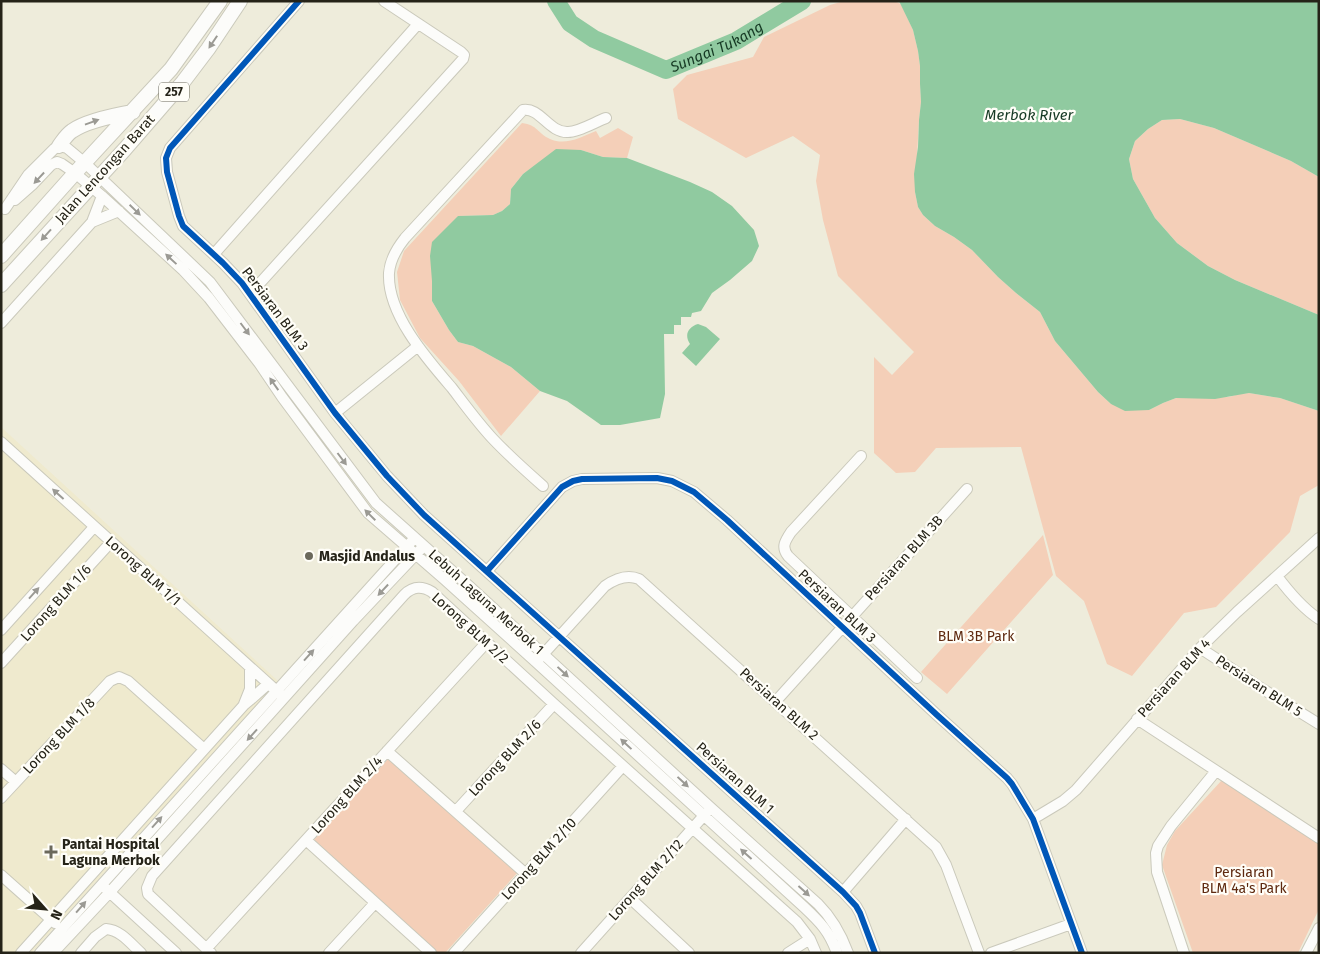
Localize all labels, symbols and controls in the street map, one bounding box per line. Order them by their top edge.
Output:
water label: Sungai Tukang [667,18,767,77]
one-way arrow [208,35,218,48]
road number: 257 [159,82,189,101]
water label: Merbok River [985,106,1074,124]
street label: Jalan Lencongan Barat [52,110,159,227]
one-way arrow [85,118,100,126]
one-way arrow [33,171,45,183]
one-way arrow [129,204,141,216]
one-way arrow [40,229,52,241]
one-way arrow [165,253,177,265]
street label: Persiaran BLM 3 [238,264,312,354]
one-way arrow [240,322,250,336]
one-way arrow [269,378,279,391]
one-way arrow [337,452,348,465]
one-way arrow [52,488,64,500]
one-way arrow [365,509,377,521]
street label: Persiaran BLM 3B [861,512,947,604]
street label: Lorong BLM 1/1 [102,533,184,609]
street label: Lebuh Laguna Merbok 1 [425,546,547,658]
place label: Masjid Andalus [319,548,415,565]
marker: Masjid Andalus [303,550,315,562]
street label: Lorong BLM 1/6 [17,561,95,645]
street label: Persiaran BLM 3 [795,566,879,646]
one-way arrow [377,583,389,595]
one-way arrow [28,588,40,600]
street label: Lorong BLM 2/2 [428,589,512,667]
park label: BLM 3B Park [938,628,1015,645]
street label: Persiaran BLM 4 [1134,635,1214,721]
one-way arrow [303,649,315,661]
street label: Persiaran BLM 5 [1212,652,1306,720]
street label: Persiaran BLM 2 [736,664,822,744]
one-way arrow [557,666,569,678]
street label: Lorong BLM 1/8 [19,694,99,778]
street label: Lorong BLM 2/6 [465,716,545,800]
one-way arrow [246,728,258,740]
one-way arrow [620,738,632,750]
street label: Persiaran BLM 1 [692,739,778,817]
street label: Lorong BLM 2/4 [308,752,386,837]
one-way arrow [676,776,688,788]
street label: Lorong BLM 2/10 [498,814,580,903]
one-way arrow [152,816,163,829]
place label: Pantai Hospital Laguna Merbok [62,836,160,869]
street label: Lorong BLM 2/12 [605,836,687,924]
marker: Pantai Hospital Laguna Merbok [44,845,58,859]
one-way arrow [739,848,752,859]
park label: Persiaran BLM 4a's Park [1201,864,1288,897]
north arrow [20,884,70,934]
one-way arrow [797,885,809,897]
one-way arrow [75,901,87,913]
text: N [46,907,66,923]

